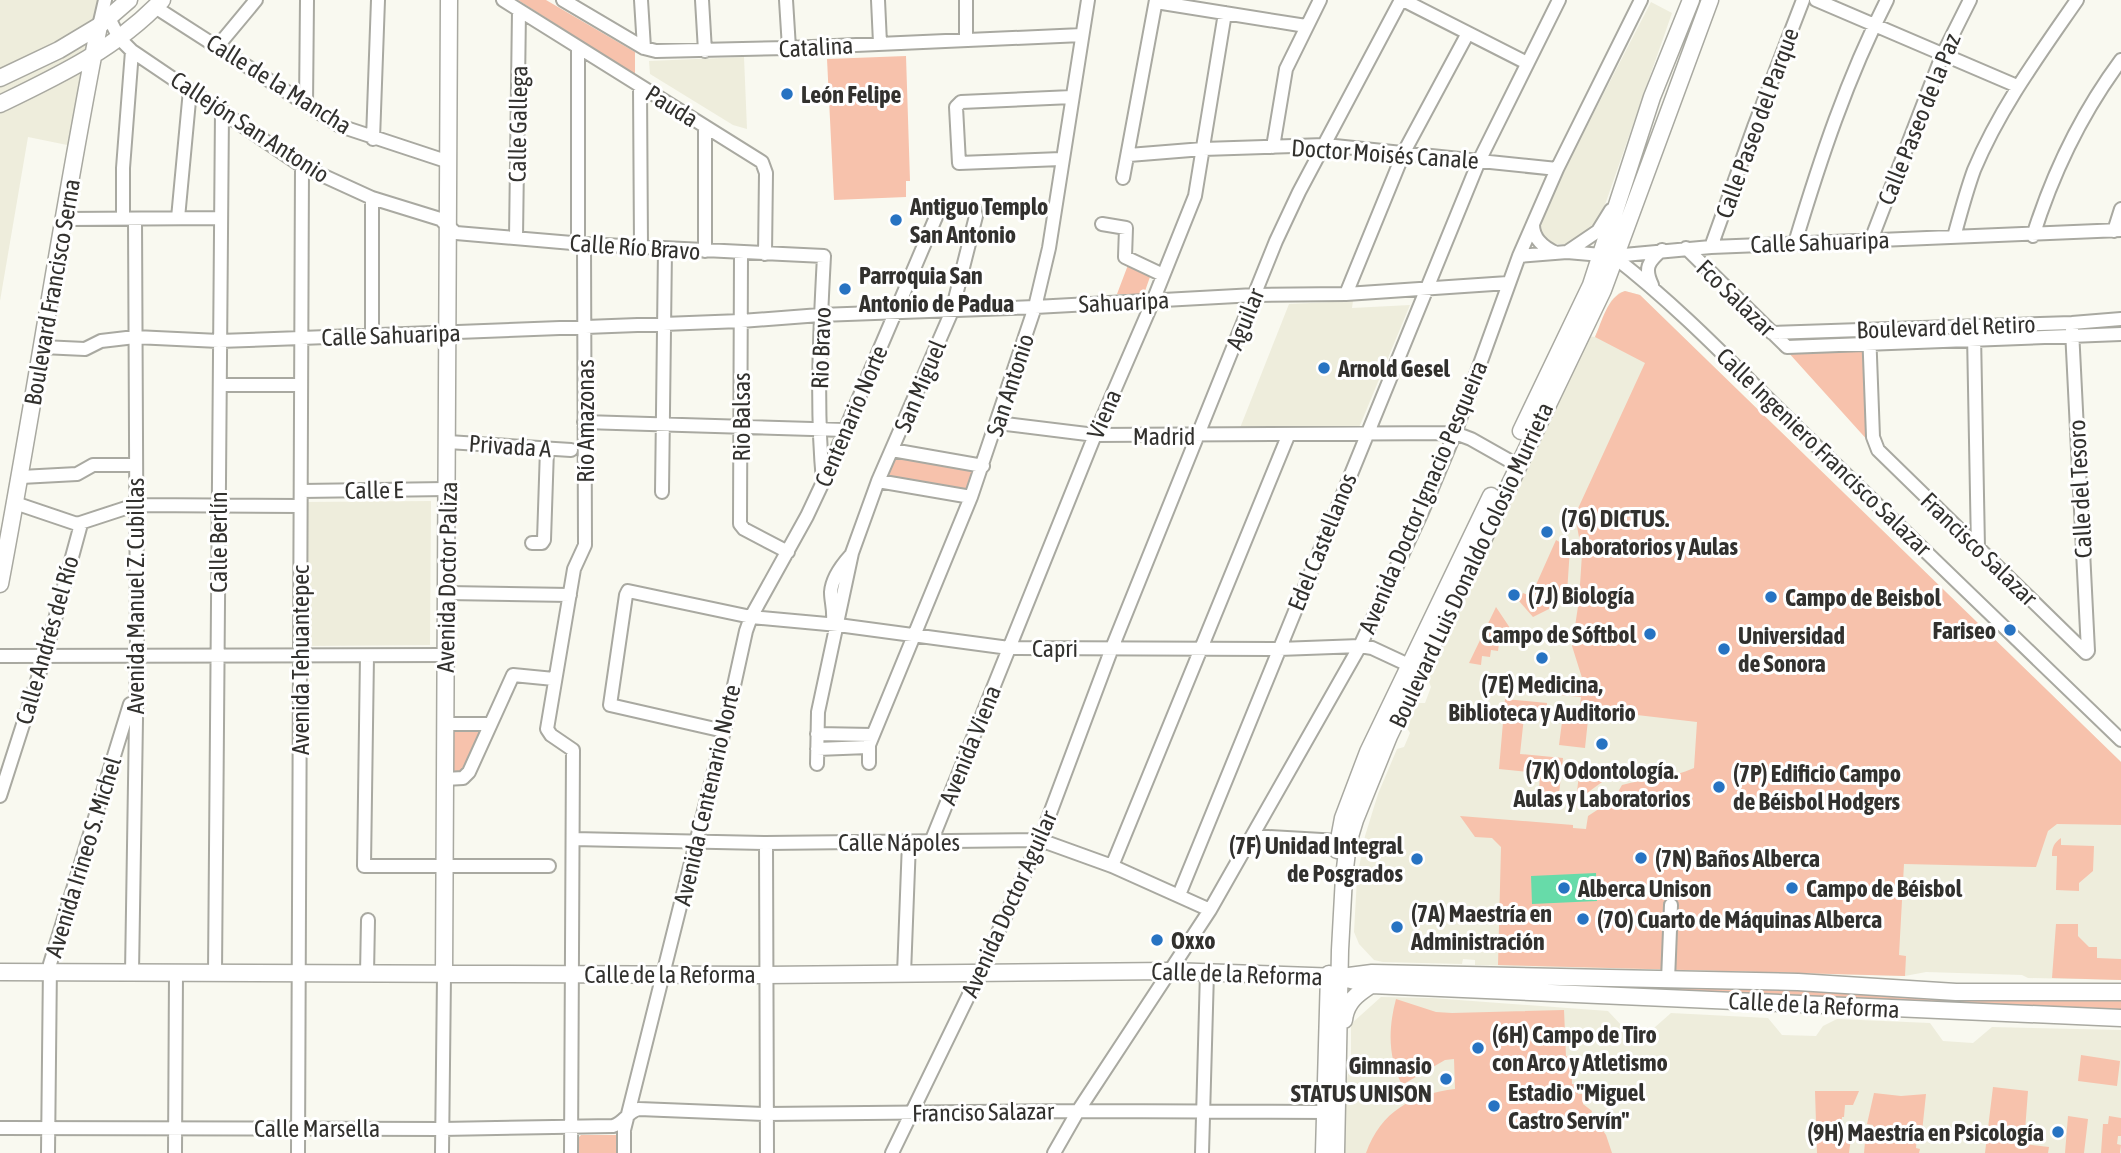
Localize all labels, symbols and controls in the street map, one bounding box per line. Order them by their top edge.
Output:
street label: Calle Paseo del Parque [1710,24,1804,222]
street label: Calle de la Mancha [202,29,356,139]
street label: Calle Paseo de la Paz [1872,29,1966,209]
street label: Catalina [778,32,854,62]
street label: Calle Gallega [503,65,533,183]
street label: Callejón San Antonio [166,66,334,188]
street label: Pauda [641,80,703,132]
place label: León Felipe [801,81,902,108]
marker: León Felipe [779,86,795,102]
street label: Doctor Moisés Canale [1290,134,1480,174]
street label: Boulevard Francisco Serna [19,177,85,407]
place label: Antiguo Templo San Antonio [909,193,1048,248]
marker: Antiguo Templo San Antonio [888,212,904,228]
street label: Calle Sahuaripa [1750,226,1890,258]
street label: Calle Río Bravo [569,229,701,265]
street label: Fco Salazar [1691,254,1781,342]
place label: Parroquia San Antonio de Padua [858,262,1014,317]
marker: Parroquia San Antonio de Padua [837,281,853,297]
street label: Aguilar [1221,284,1270,354]
street label: Sahuaripa [1078,286,1170,318]
street label: Rio Bravo [806,306,836,390]
street label: Boulevard del Retiro [1856,310,2036,344]
street label: Calle Sahuaripa [321,319,461,351]
street label: San Antonio [981,330,1039,440]
street label: San Miguel [889,336,952,436]
street label: Centenario Norte [809,341,893,491]
street label: Calle Ingeniero Francisco Salazar [1711,342,1937,562]
place label: Arnold Gesel [1337,355,1451,382]
street label: Avenida Doctor Ignacio Pesqueira [1353,357,1493,637]
street label: Río Amazonas [572,359,599,483]
marker: Arnold Gesel [1316,360,1332,376]
street label: Rio Balsas [728,372,755,462]
street label: Viena [1082,385,1126,443]
street label: Boulevard Luis Donaldo Colosio Murrieta [1384,398,1558,732]
street label: Calle del Tesoro [2063,419,2097,559]
street label: Madrid [1133,423,1195,450]
street label: Privada A [468,430,552,462]
street label: Edel Castellanos [1282,470,1362,614]
street label: Calle E [344,476,404,504]
street label: Avenida Manuel Z. Cubillas [122,478,149,714]
street label: Avenida Doctor Paliza [432,481,462,673]
street label: Francisco Salazar [1915,487,2043,612]
street label: Calle Berlín [205,491,232,593]
place label: (7G) DICTUS. Laboratorios y Aulas [1561,505,1739,560]
marker: (7G) DICTUS. Laboratorios y Aulas [1539,524,1555,540]
street label: Calle Andrés del Río [10,553,84,727]
street label: Avenida Tehuantepec [287,565,314,755]
place label: (7J) Biología [1528,582,1634,609]
place label: Campo de Beisbol [1785,584,1942,611]
marker: (7J) Biología [1506,587,1522,603]
marker: Campo de Beisbol [1763,589,1779,605]
place label: Fariseo [1933,617,1996,644]
place label: Campo de Sóftbol [1481,621,1637,648]
place label: Universidad de Sonora [1738,622,1845,677]
marker: Fariseo [2002,622,2018,638]
marker: Campo de Sóftbol [1642,626,1658,642]
street label: Capri [1032,635,1078,662]
marker: Universidad de Sonora [1716,641,1732,657]
marker: (7E) Medicina, Biblioteca y Auditorio [1534,650,1550,666]
place label: (7E) Medicina, Biblioteca y Auditorio [1448,671,1636,726]
street label: Avenida Viena [934,681,1006,809]
street label: Avenida Centenario Norte [668,682,746,908]
marker: (7K) Odontología. Aulas y Laboratorios [1594,736,1610,752]
street label: Avenida Irineo S. Michel [40,753,127,960]
place label: (7K) Odontología. Aulas y Laboratorios [1513,757,1691,812]
place label: (7P) Edificio Campo de Béisbol Hodgers [1733,760,1901,815]
marker: (7P) Edificio Campo de Béisbol Hodgers [1711,779,1727,795]
street label: Avenida Doctor Aguilar [956,806,1063,1001]
street label: Calle Nápoles [838,829,960,856]
place label: (7F) Unidad Integral de Posgrados [1229,832,1404,887]
place label: (7N) Baños Alberca [1655,845,1820,872]
marker: (7N) Baños Alberca [1633,850,1649,866]
marker: (7F) Unidad Integral de Posgrados [1409,851,1425,867]
place label: Alberca Unison [1577,875,1712,902]
place label: Campo de Béisbol [1806,875,1963,902]
marker: Alberca Unison [1556,880,1572,896]
marker: Campo de Béisbol [1784,880,1800,896]
place label: (7A) Maestría en Administración [1410,900,1552,955]
place label: (7O) Cuarto de Máquinas Alberca [1597,906,1882,933]
marker: (7O) Cuarto de Máquinas Alberca [1575,911,1591,927]
marker: (7A) Maestría en Administración [1389,919,1405,935]
place label: Oxxo [1171,927,1215,954]
marker: Oxxo [1149,932,1165,948]
street label: Calle de la Reforma [1151,958,1323,990]
street label: Calle de la Reforma [584,961,756,988]
street label: Calle de la Reforma [1728,987,1900,1023]
place label: (6H) Campo de Tiro con Arco y Atletismo [1492,1021,1668,1076]
marker: (6H) Campo de Tiro con Arco y Atletismo [1470,1040,1486,1056]
place label: Gimnasio STATUS UNISON [1291,1052,1432,1107]
marker: Gimnasio STATUS UNISON [1438,1071,1454,1087]
place label: Estadio "Miguel Castro Servín" [1508,1079,1645,1134]
street label: Franciso Salazar [912,1097,1055,1127]
marker: Estadio "Miguel Castro Servín" [1486,1098,1502,1114]
street label: Calle Marsella [254,1115,380,1142]
place label: (9H) Maestría en Psicología [1807,1119,2044,1146]
marker: (9H) Maestría en Psicología [2050,1124,2066,1140]

